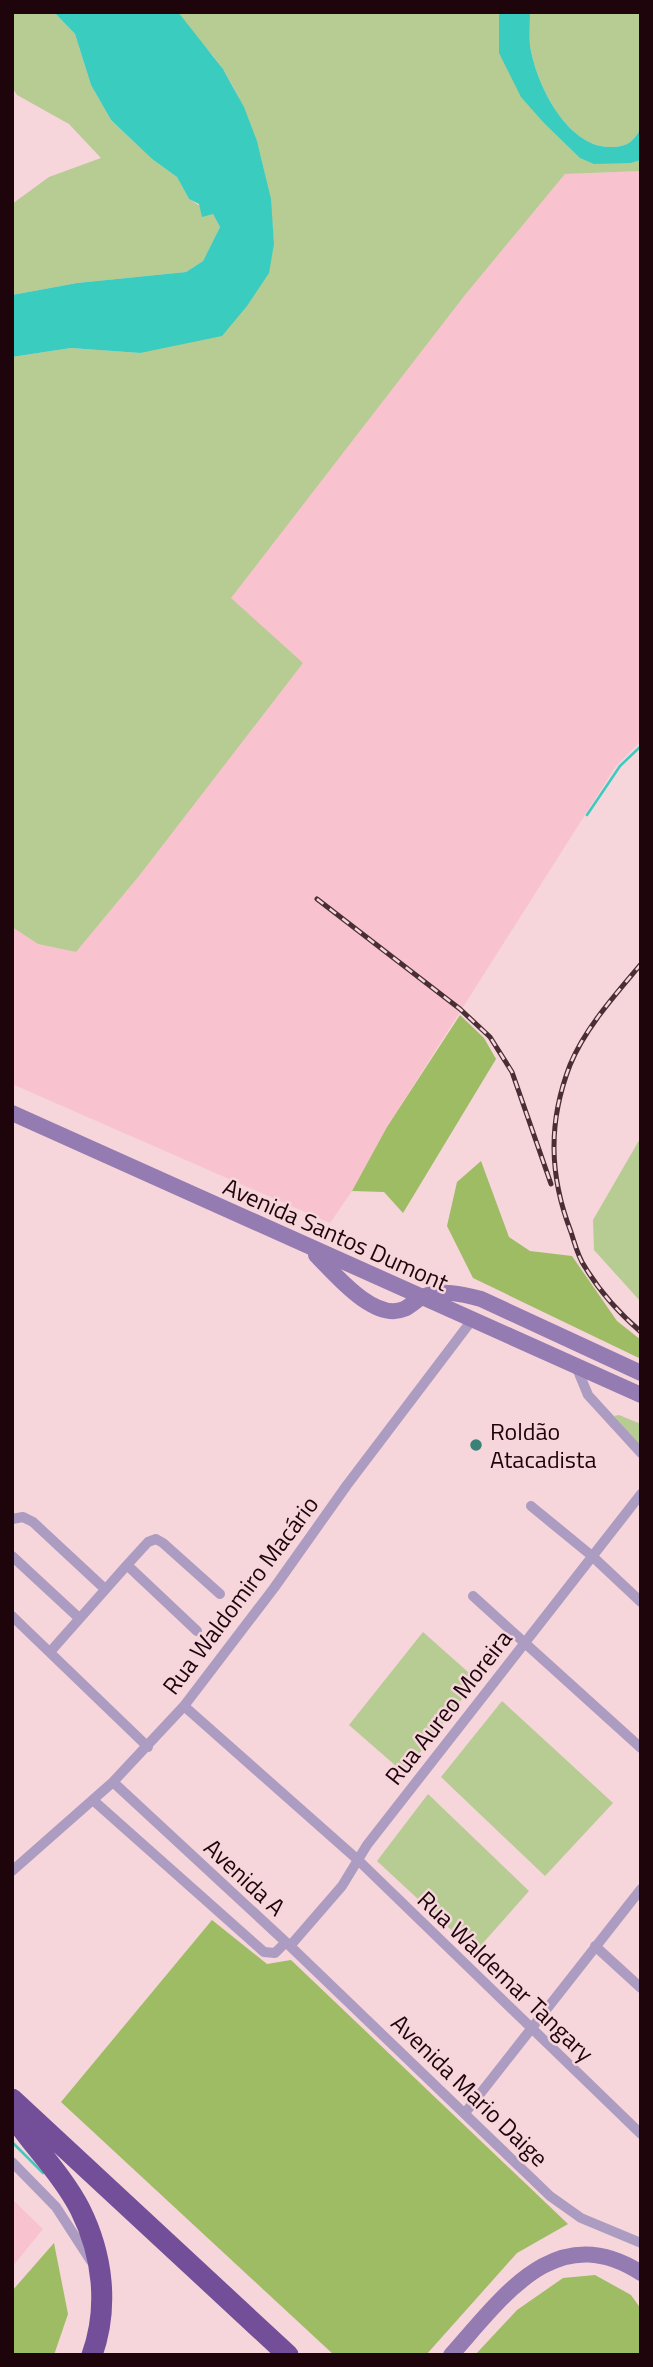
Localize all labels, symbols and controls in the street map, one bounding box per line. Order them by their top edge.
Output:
street label: Avenida Santos Dumont [218,1168,455,1300]
place label: Roldão Atacadista [490,1413,596,1477]
marker: Roldão Atacadista [468,1437,484,1453]
street label: Rua Waldomiro Macário [153,1488,327,1702]
street label: Rua Aureo Moreira [376,1622,520,1792]
street label: Avenida A [196,1830,294,1924]
street label: Rua Waldemar Tangary [410,1882,603,2070]
street label: Avenida Mario Daige [383,2005,557,2175]

